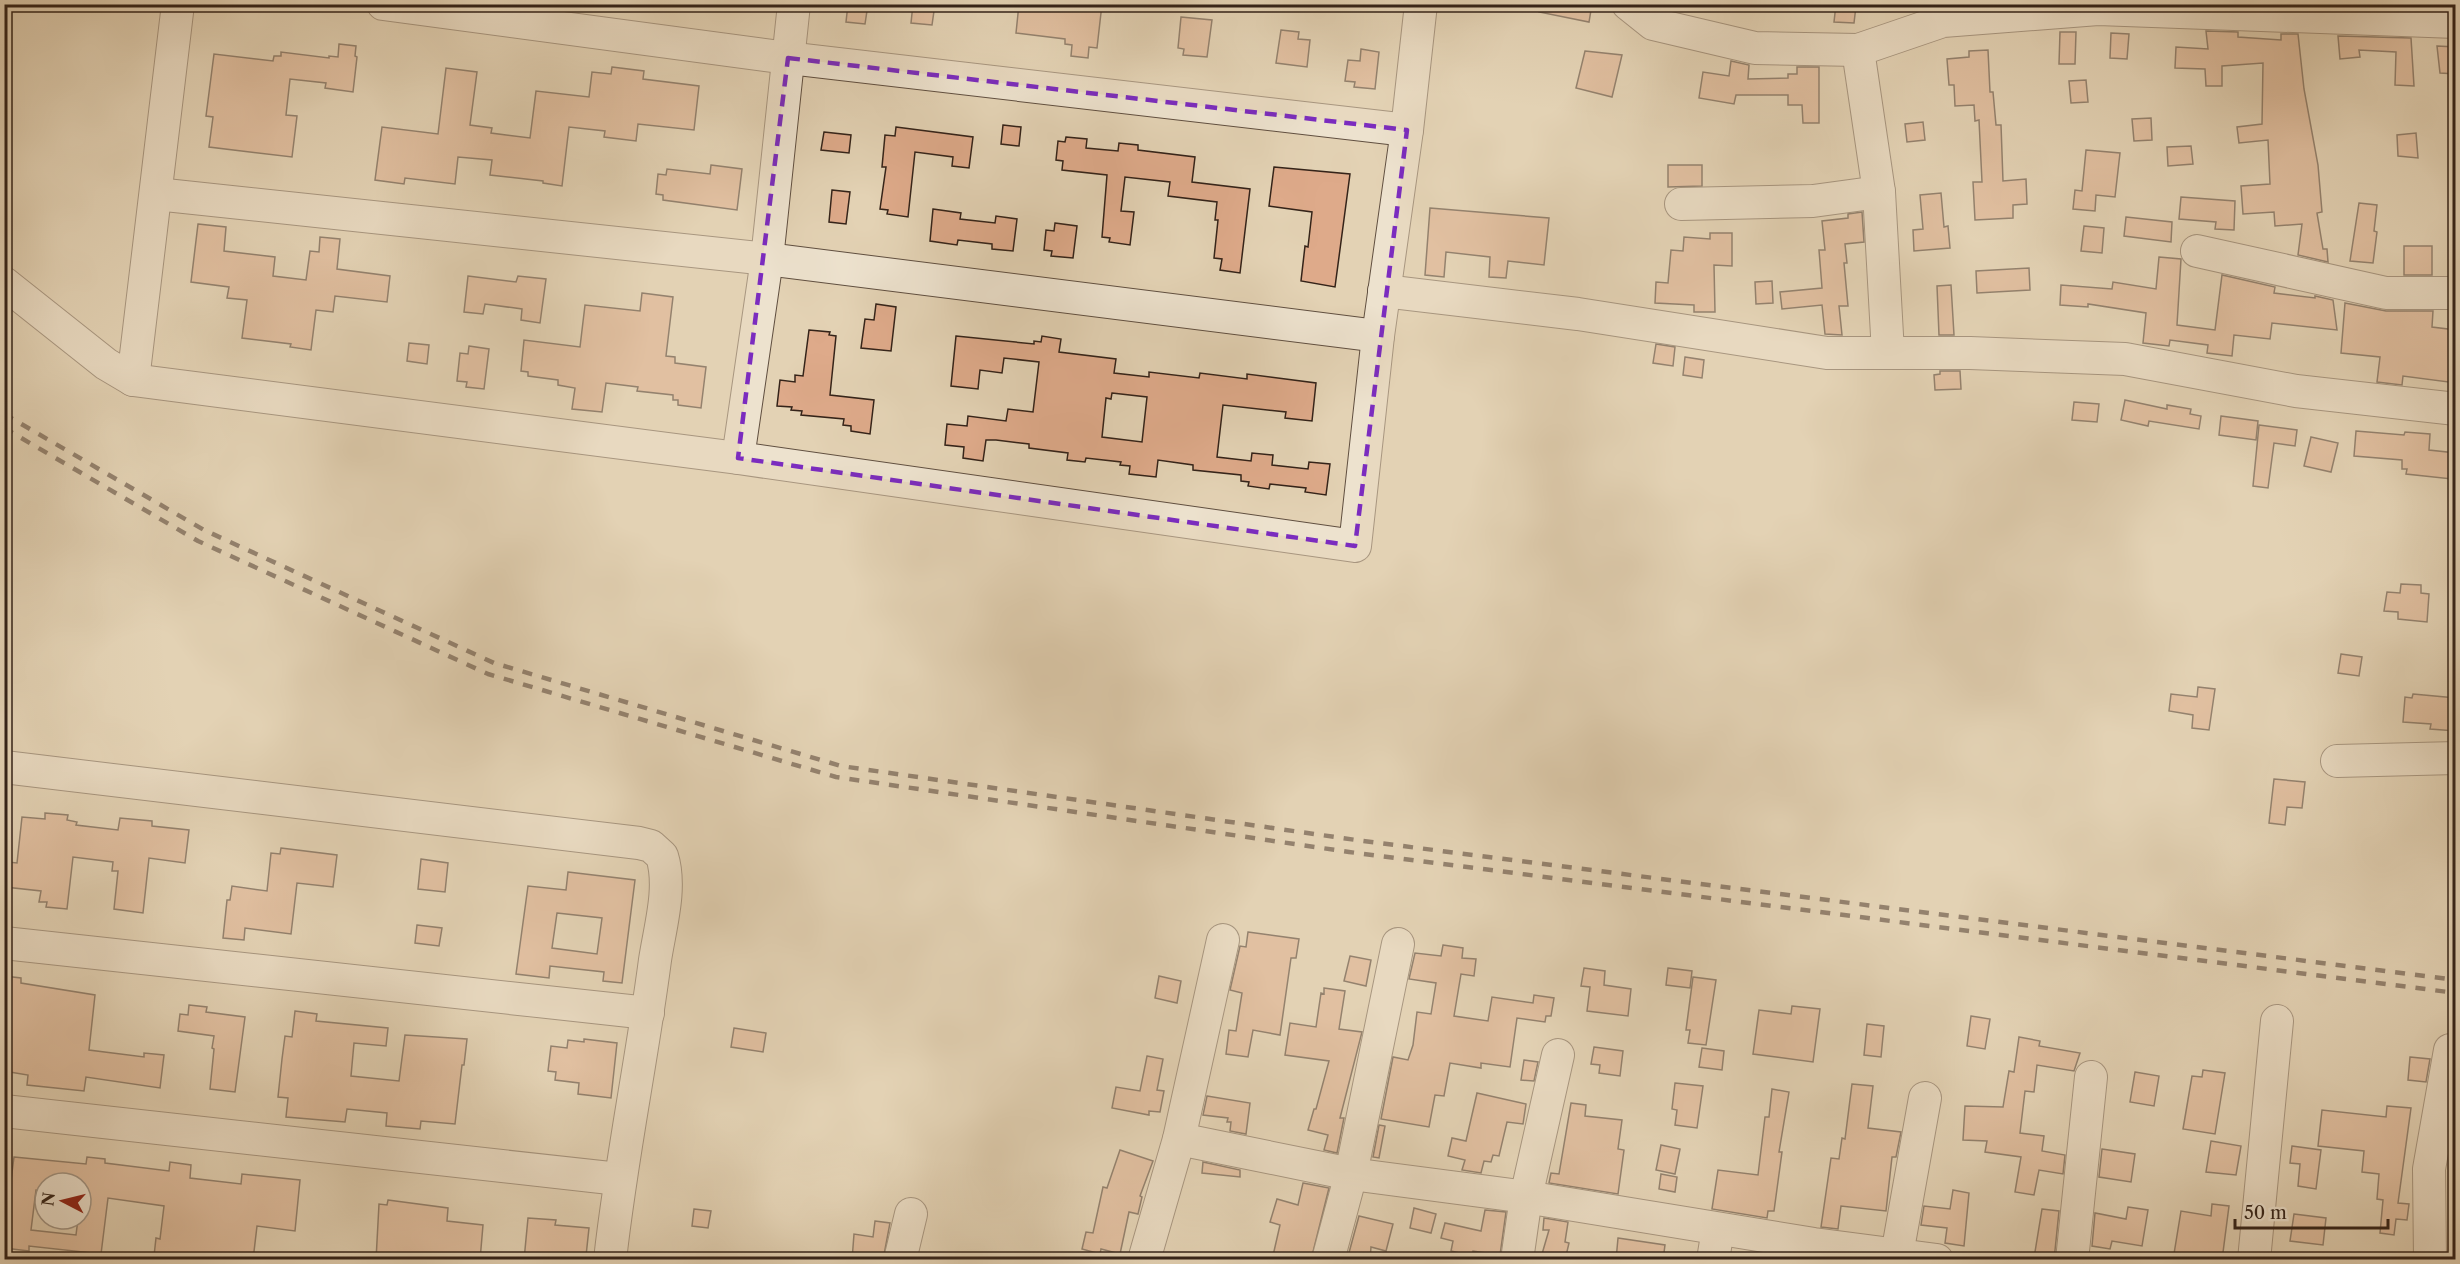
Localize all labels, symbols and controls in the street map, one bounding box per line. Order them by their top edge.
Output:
north arrow [33,1171,93,1231]
text: N [37,1191,59,1207]
scale bar [2235,1192,2388,1230]
text: 50 m [2244,1202,2287,1224]

